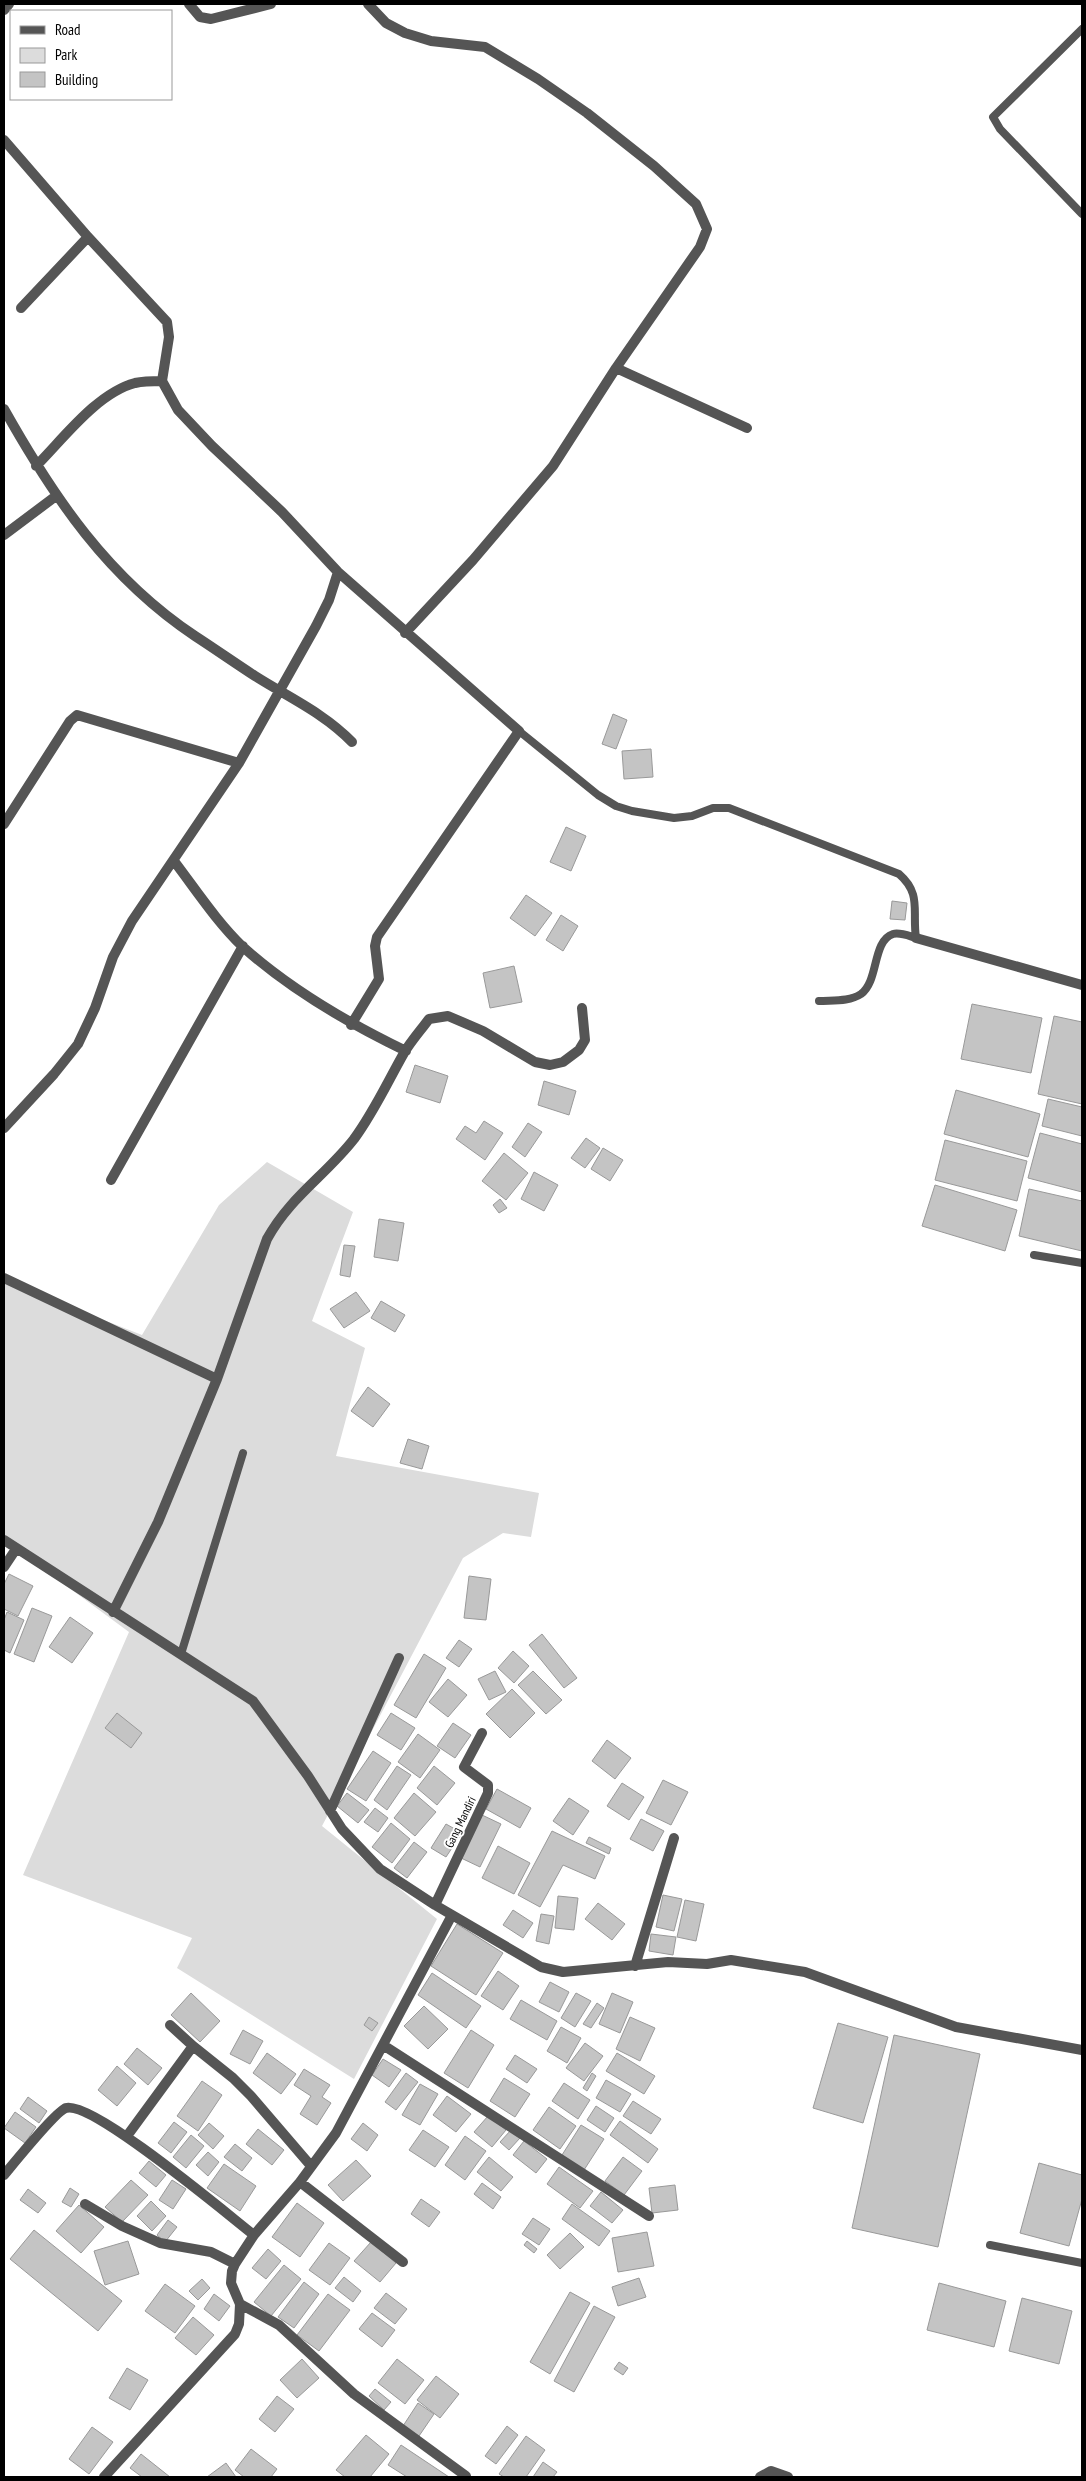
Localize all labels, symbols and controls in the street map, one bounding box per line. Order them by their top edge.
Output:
legend [10,10,172,100]
text: Road [55,20,81,39]
text: Park [55,45,77,64]
text: Building [55,70,98,89]
street label: Gang Mandiri [441,1794,479,1850]

